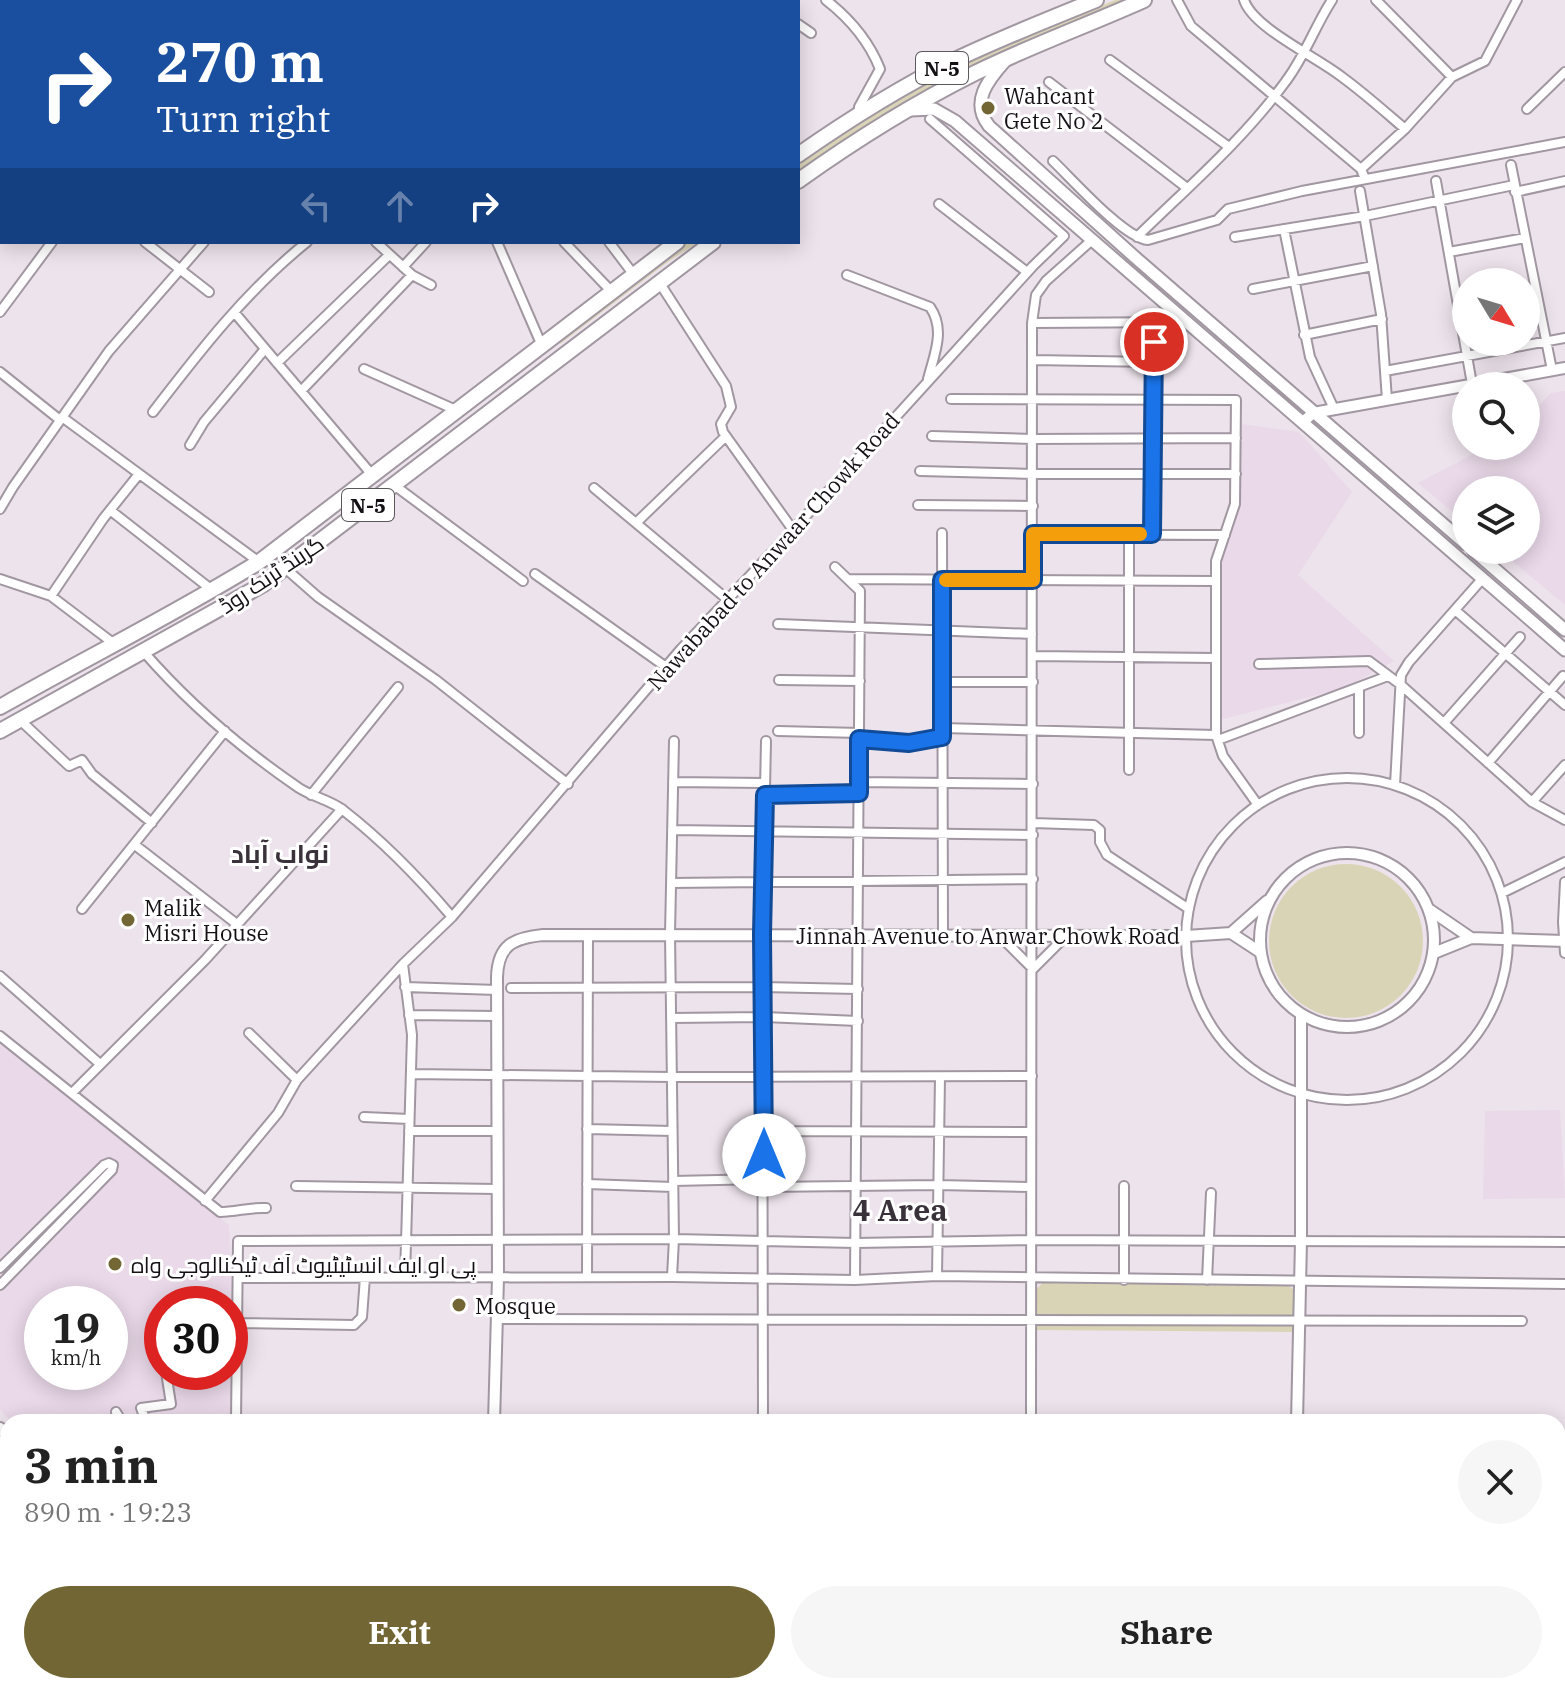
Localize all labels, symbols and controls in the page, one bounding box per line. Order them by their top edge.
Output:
text: 270 m [156,25,324,97]
icon: right [24,32,128,136]
road number: N-5 [916,52,968,84]
place label: Wahcant Gete No 2 [1004,81,1104,135]
text: Turn right [156,95,330,142]
marker: Wahcant Gete No 2 [979,99,997,117]
icon: left [294,184,338,228]
icon: ahead [378,184,422,228]
icon: right [462,184,506,228]
north arrow [1452,268,1540,356]
map controls [1452,268,1540,564]
pin [1120,308,1188,376]
icon: arrive [1132,320,1176,364]
button: search [1452,372,1540,460]
street label: Nawababad to Anwaar Chowk Road [640,406,906,696]
button: layers [1452,476,1540,564]
road number: N-5 [342,489,394,521]
street label: گرینڈ ٹرنک روڈ [213,528,329,620]
district label: نواب آباد [231,836,329,870]
place label: Malik Misri House [144,893,269,947]
marker: Malik Misri House [119,911,137,929]
street label: Jinnah Avenue to Anwar Chowk Road [796,921,1180,950]
position arrow [722,1113,806,1197]
district label: 4 Area [852,1190,948,1229]
place label: پی او ایف انسٹیٹیوٹ آف ٹیکنالوجی واہ [131,1250,476,1280]
marker: پی او ایف انسٹیٹیوٹ آف ٹیکنالوجی واہ [106,1255,124,1273]
speed limit sign: 30 [144,1286,248,1390]
place label: Mosque [475,1291,556,1320]
marker: Mosque [450,1296,468,1314]
text: 19 [52,1302,100,1354]
text: km/h [51,1344,101,1371]
text: 3 min [24,1434,158,1496]
button: close [1458,1440,1542,1524]
text: 890 m · 19:23 [24,1495,192,1529]
button: Exit [24,1586,775,1678]
button: Share [791,1586,1542,1678]

